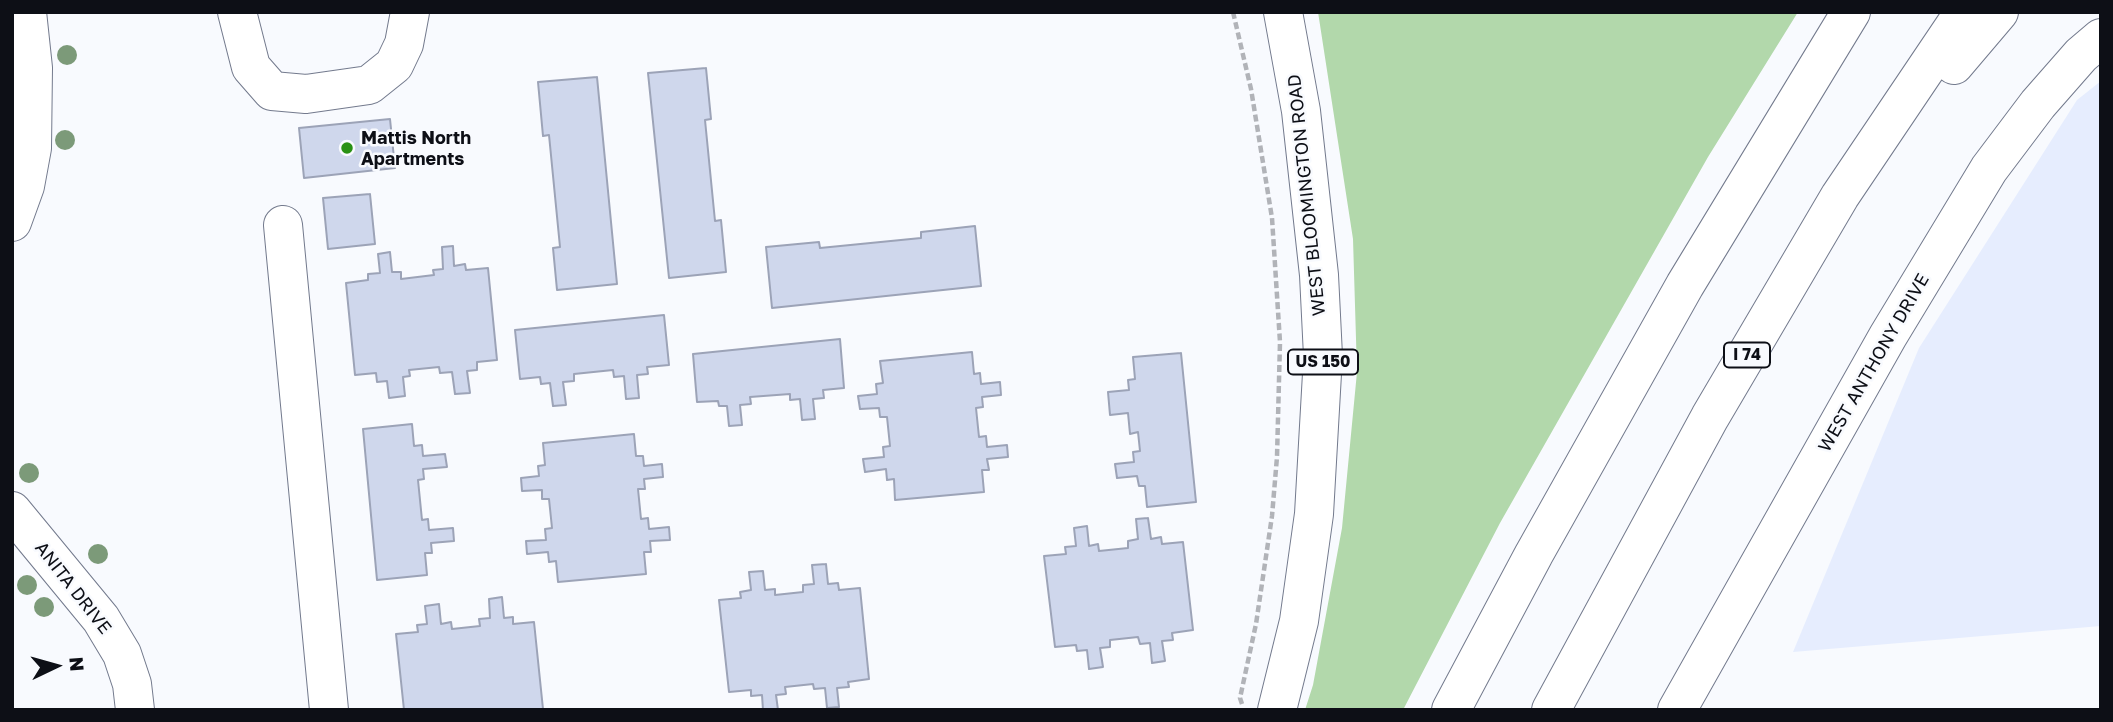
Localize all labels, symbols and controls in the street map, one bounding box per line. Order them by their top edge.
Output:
street label: WEST BLOOMINGTON ROAD [1284,73,1330,317]
place label: Mattis North Apartments [361,127,471,170]
marker: Mattis North Apartments [339,140,355,156]
street label: WEST ANTHONY DRIVE [1814,270,1934,456]
road number: I 74 [1724,342,1770,368]
road number: US 150 [1288,350,1358,374]
street label: ANITA DRIVE [30,538,116,638]
north arrow [21,631,91,701]
text: N [65,656,90,672]

